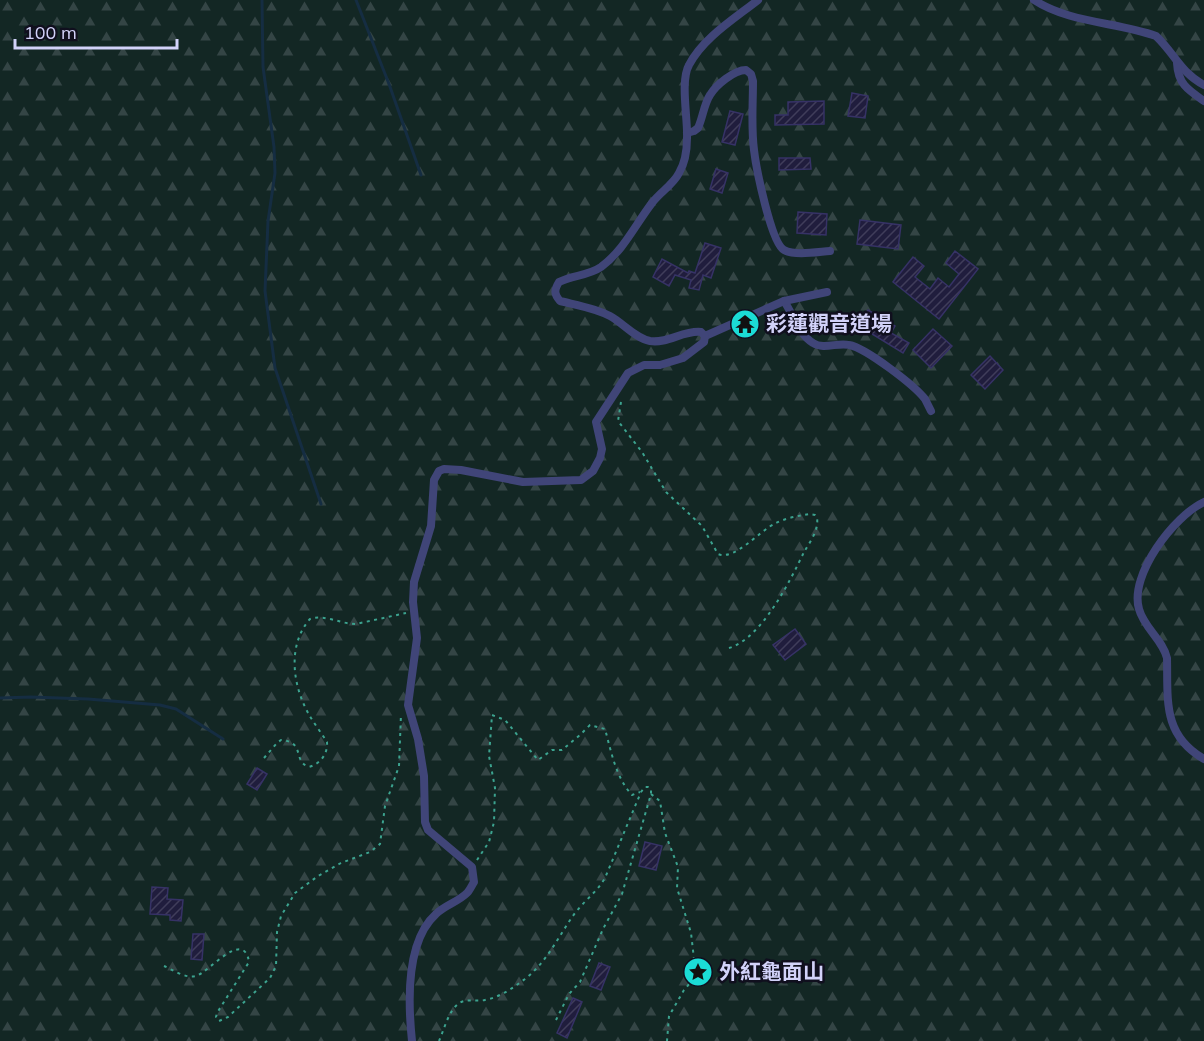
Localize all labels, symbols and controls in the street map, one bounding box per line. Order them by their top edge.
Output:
scale bar [15,12,177,50]
text: 100 m [24,21,77,44]
temple icon: 彩蓮觀音道場 [729,308,761,340]
place label: 彩蓮觀音道場 [766,310,892,336]
place icon: 外紅龜面山 [682,956,714,988]
place label: 外紅龜面山 [719,958,824,984]

